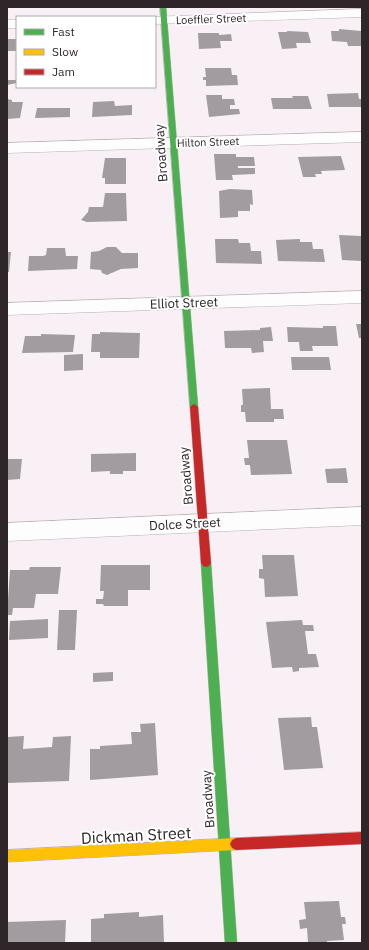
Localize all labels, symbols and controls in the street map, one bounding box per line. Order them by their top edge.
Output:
street label: Loeffler Street [175,11,247,27]
legend [16,16,156,88]
text: Fast [52,24,75,39]
text: Slow [52,44,78,59]
text: Jam [52,64,75,79]
street label: Broadway [150,123,172,183]
street label: Hilton Street [177,134,240,150]
street label: Elliot Street [150,293,218,313]
street label: Broadway [175,446,197,506]
street label: Dolce Street [149,514,221,534]
street label: Broadway [197,769,219,829]
street label: Dickman Street [80,822,192,848]

